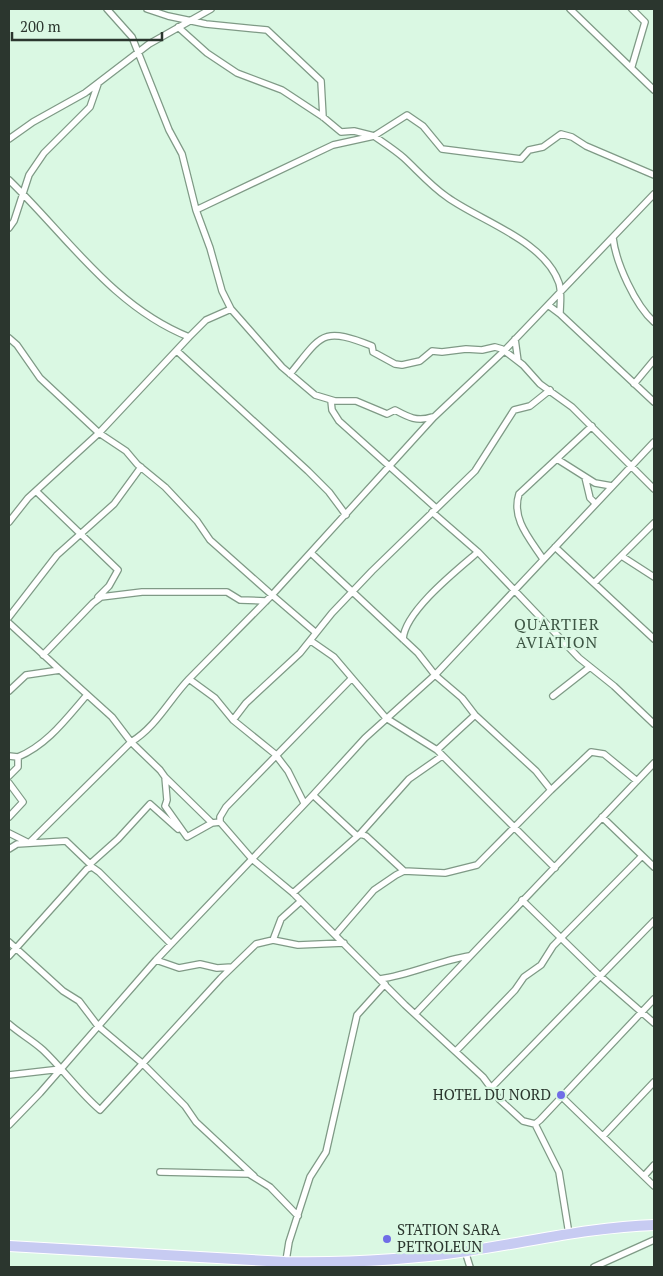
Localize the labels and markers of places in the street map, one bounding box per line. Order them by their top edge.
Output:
place label: HOTEL DU NORD [433,1084,551,1104]
marker: HOTEL DU NORD [555,1089,567,1101]
place label: STATION SARA PETROLEUN [397,1219,501,1256]
marker: STATION SARA PETROLEUN [381,1233,393,1245]

